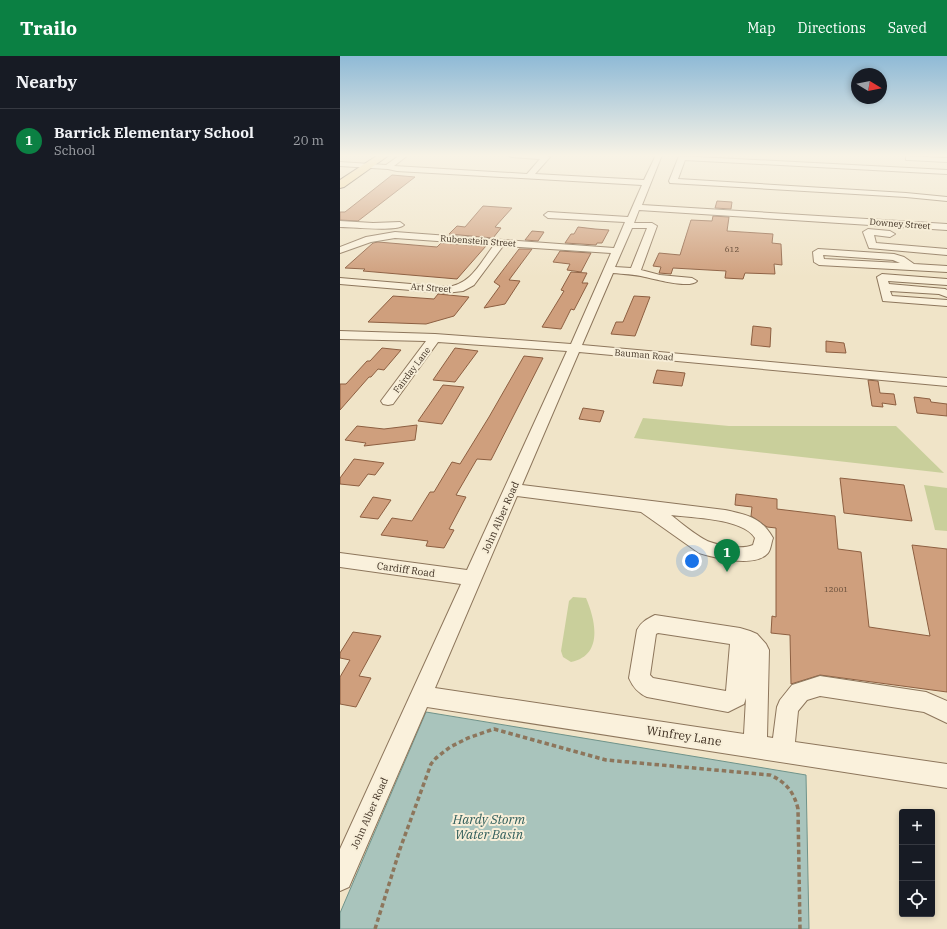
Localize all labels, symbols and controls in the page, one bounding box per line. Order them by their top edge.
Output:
text: Trailo [20,16,77,40]
text: Map [747,19,776,37]
text: Directions [798,19,866,37]
text: Saved [888,19,927,37]
north arrow [851,68,887,104]
text: Nearby [16,71,77,93]
text: Barrick Elementary School [54,123,254,142]
text: 1 [25,132,33,149]
text: 20 m [293,132,324,149]
text: School [54,142,95,159]
street label: Downey Street [869,216,931,231]
street label: Rubenstein Street [440,232,516,249]
house number: 612 [725,244,739,254]
street label: Art Street [410,281,452,294]
street label: Fairday Lane [391,344,433,395]
street label: Bauman Road [614,346,675,363]
street label: John Alber Road [479,479,522,555]
pin: 1 [714,539,740,572]
your location [682,551,702,571]
street label: Cardiff Road [376,559,436,580]
house number: 12001 [824,584,848,594]
street label: Winfrey Lane [646,722,723,749]
street label: John Alber Road [348,775,391,851]
map controls [899,809,935,917]
button: + [899,809,935,845]
water label: Hardy Storm Water Basin [452,811,525,843]
button: − [899,845,935,881]
button: locate [899,881,935,917]

